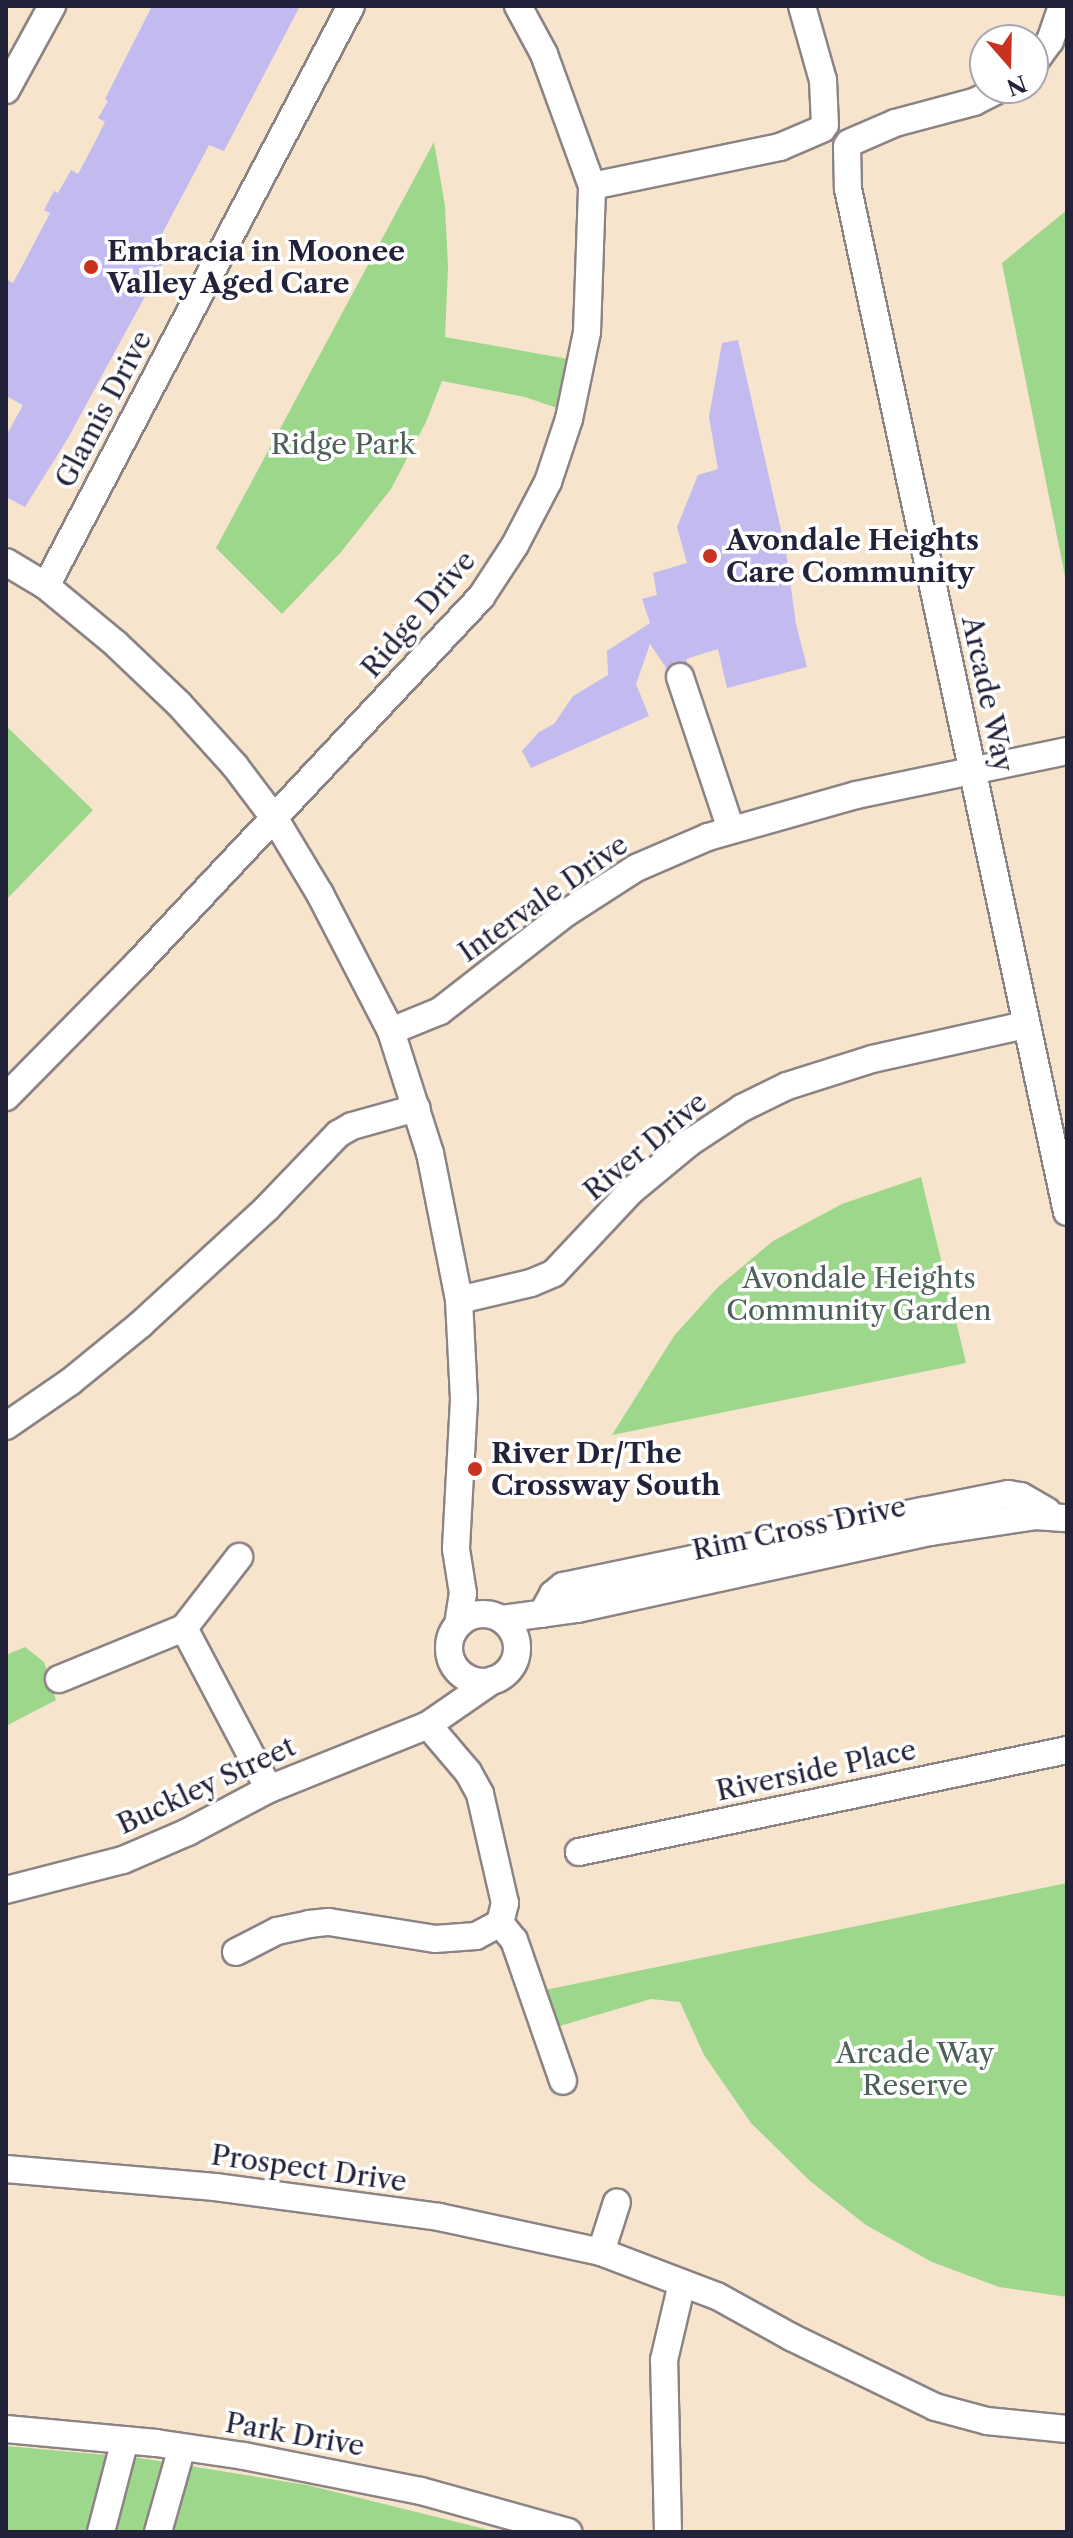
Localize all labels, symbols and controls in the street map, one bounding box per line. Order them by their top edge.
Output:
north arrow [969,24,1049,104]
text: N [1003,69,1030,101]
place label: Embracia in Moonee Valley Aged Care [107,234,405,300]
marker: Embracia in Moonee Valley Aged Care [82,258,100,276]
street label: Glamis Drive [48,325,158,493]
park label: Ridge Park [271,427,415,461]
place label: Avondale Heights Care Community [726,523,979,589]
street label: Ridge Drive [354,544,482,684]
marker: Avondale Heights Care Community [701,547,719,565]
street label: Arcade Way [955,612,1021,776]
street label: Intervale Drive [452,827,634,969]
street label: River Drive [576,1085,714,1207]
park label: Avondale Heights Community Garden [726,1261,992,1327]
place label: River Dr/The Crossway South [491,1436,721,1502]
marker: River Dr/The Crossway South [466,1460,484,1478]
street label: Rim Cross Drive [689,1489,909,1567]
street label: Buckley Street [111,1729,301,1841]
street label: Riverside Place [713,1732,919,1808]
park label: Arcade Way Reserve [835,2036,995,2102]
street label: Prospect Drive [209,2138,409,2198]
street label: Park Drive [223,2405,367,2463]

